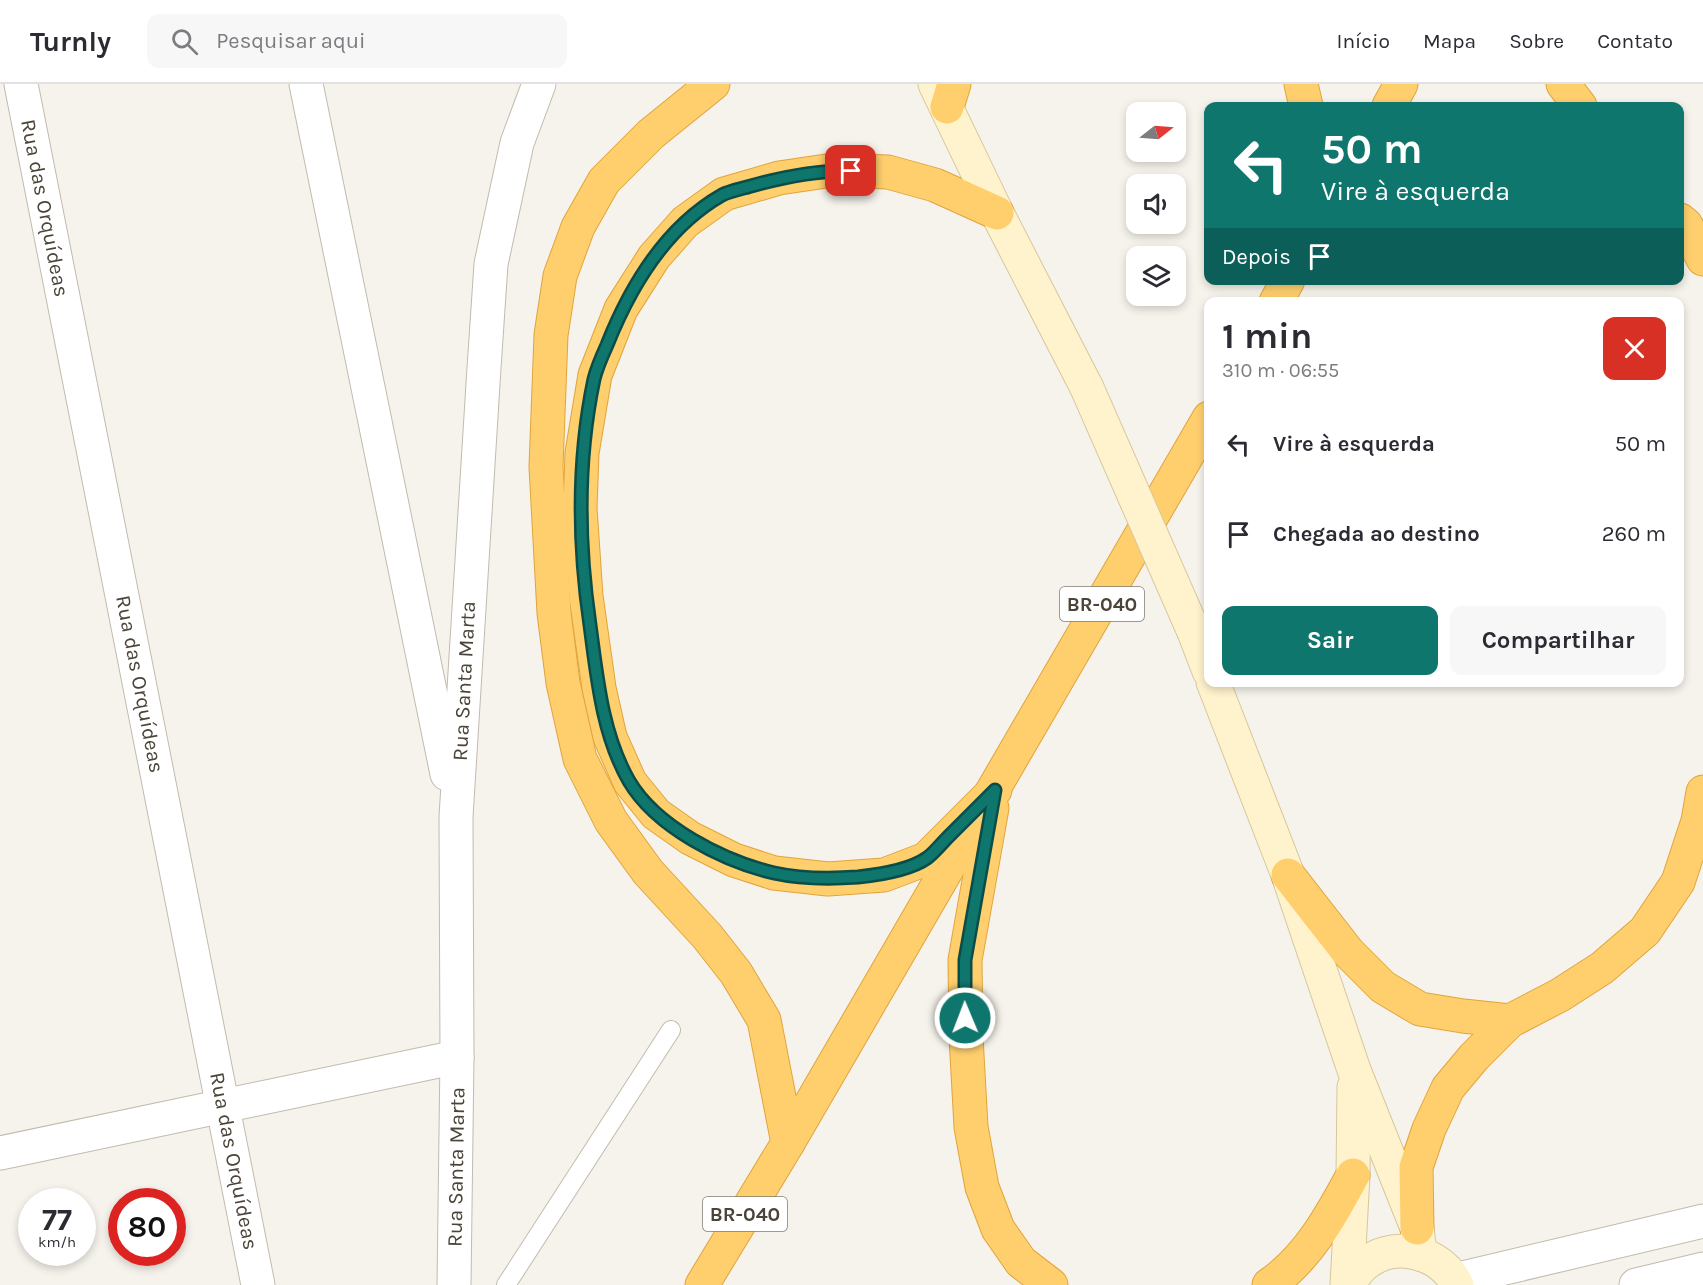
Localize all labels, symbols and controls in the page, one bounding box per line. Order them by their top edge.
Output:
search box [147,14,567,68]
text: Turnly [30,25,111,58]
icon: search [168,25,201,58]
text: Pesquisar aqui [216,28,366,54]
text: Início [1337,29,1390,53]
text: Mapa [1423,29,1476,53]
text: Sobre [1509,29,1564,53]
text: Contato [1597,29,1673,53]
north arrow [1126,102,1186,162]
map controls [1126,102,1186,306]
street label: Rua das Orquídeas [16,117,74,299]
text: 50 m [1321,124,1423,174]
icon: left [1222,126,1300,204]
pin [825,145,876,196]
icon: arrive [834,154,867,187]
button: sound [1126,174,1186,234]
text: Vire à esquerda [1321,175,1510,207]
icon: arrive [1303,240,1336,273]
text: Depois [1222,244,1291,270]
button: layers [1126,246,1186,306]
text: 1 min [1222,315,1312,357]
button: close [1603,317,1666,380]
text: 310 m · 06:55 [1222,359,1339,382]
icon: left [1222,428,1255,461]
text: Vire à esquerda [1273,431,1435,457]
text: 50 m [1615,431,1666,457]
icon: arrive [1222,518,1255,551]
text: Chegada ao destino [1273,521,1480,547]
text: 260 m [1602,521,1666,547]
road number: BR-040 [1060,587,1144,621]
street label: Rua das Orquídeas [111,593,169,775]
street label: Rua Santa Marta [448,601,480,761]
button: Sair [1222,606,1438,675]
button: Compartilhar [1450,606,1666,675]
position arrow [933,986,997,1050]
street label: Rua das Orquídeas [205,1070,263,1252]
street label: Rua Santa Marta [443,1087,469,1247]
speed limit sign: 80 [108,1188,186,1266]
road number: BR-040 [703,1197,787,1231]
text: 77 [42,1202,72,1238]
text: km/h [38,1233,76,1251]

